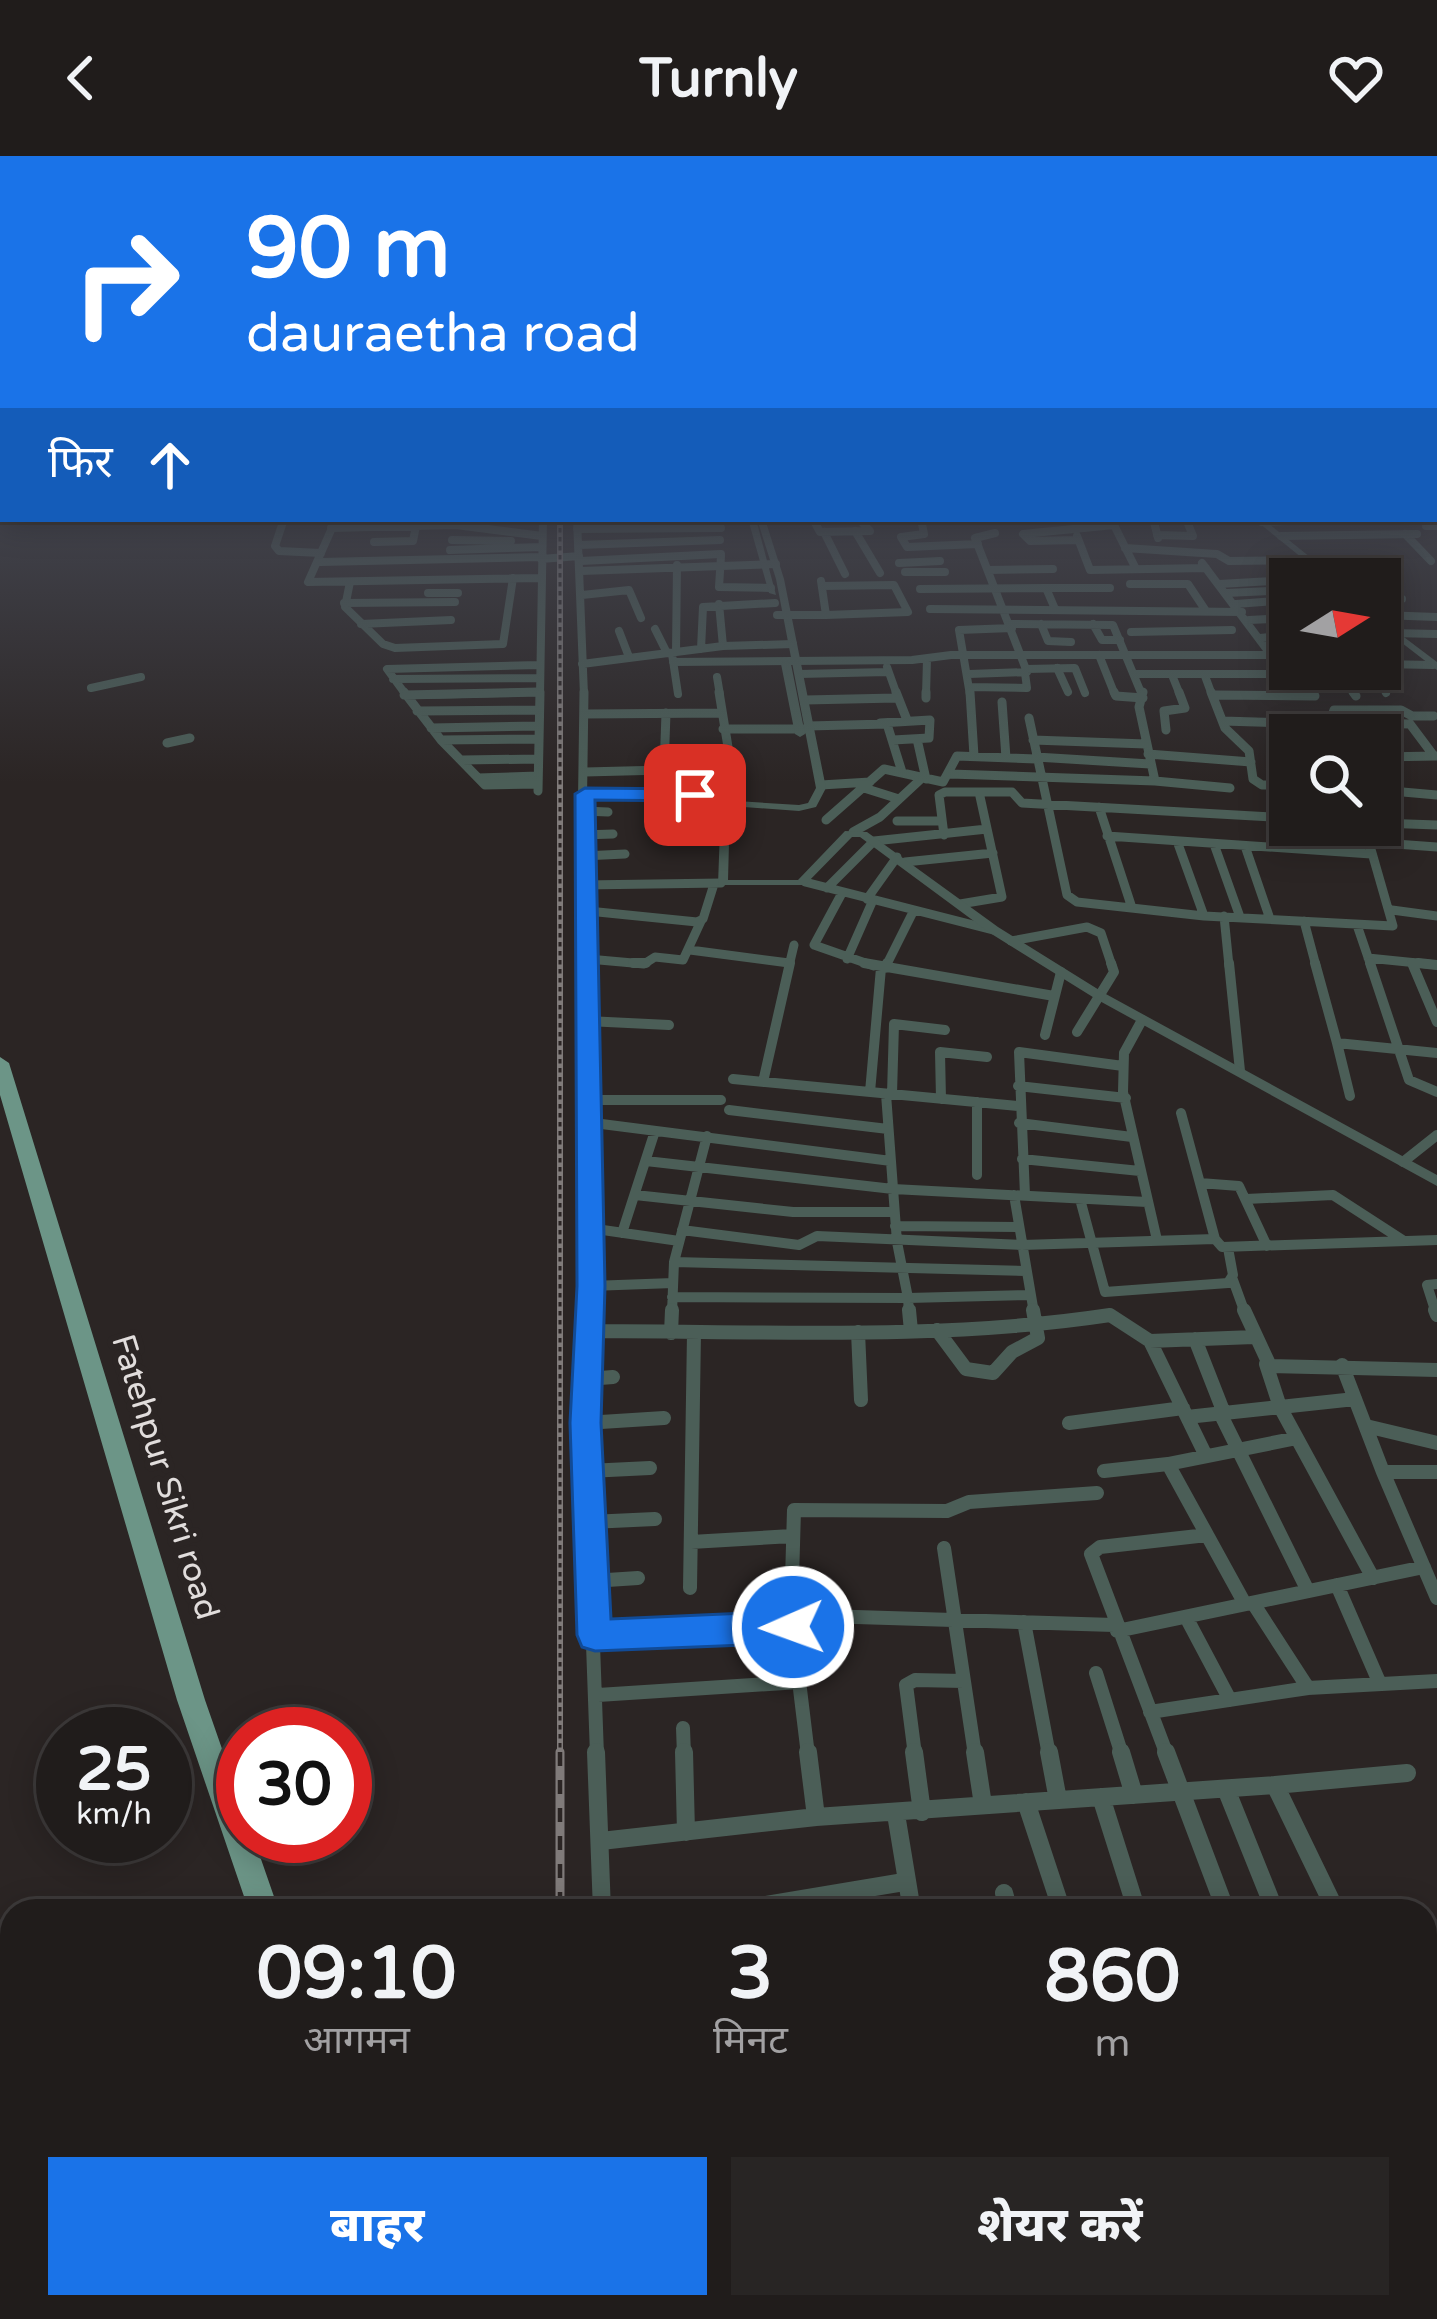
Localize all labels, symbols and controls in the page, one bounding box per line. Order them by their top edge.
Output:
icon: back [48,45,114,111]
icon: heart [1323,45,1389,111]
text: Turnly [639,46,798,111]
text: 90 m [246,199,450,300]
icon: right [48,204,204,360]
text: dauraetha road [246,301,640,366]
icon: ahead [137,432,203,498]
text: फिर [48,436,113,490]
north arrow [1269,558,1401,690]
map controls [1269,558,1401,846]
button: search [1269,714,1401,846]
pin [644,744,746,846]
icon: arrive [662,762,728,828]
street label: Fatehpur Sikri road [103,1330,227,1624]
position arrow [730,1564,856,1690]
speed limit sign: 30 [216,1707,372,1863]
text: 25 [76,1734,152,1806]
text: km/h [76,1796,152,1833]
text: 09:10 [257,1931,456,2018]
text: 3 [728,1931,773,2018]
text: 860 [1045,1934,1180,2021]
text: आगमन [303,2017,410,2064]
text: मिनट [713,2017,788,2064]
text: m [1095,2020,1130,2067]
button: बाहर [48,2157,707,2295]
button: शेयर करें [731,2157,1389,2295]

